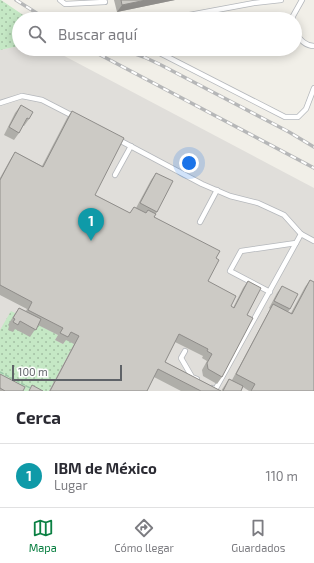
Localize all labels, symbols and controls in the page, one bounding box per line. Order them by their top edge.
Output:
search box [12,12,302,56]
icon: search [26,23,48,45]
text: Buscar aquí [58,25,137,43]
your location [179,153,199,173]
pin: 1 [78,208,104,241]
scale bar [12,363,122,382]
text: 100 m [18,365,48,378]
text: Cerca [16,407,61,427]
text: IBM de México [54,459,157,477]
text: 1 [26,468,32,484]
text: 110 m [266,468,298,484]
text: Lugar [54,477,88,493]
tab: Mapa [29,517,57,554]
tab: Cómo llegar [114,517,174,554]
tab: Guardados [231,517,285,554]

